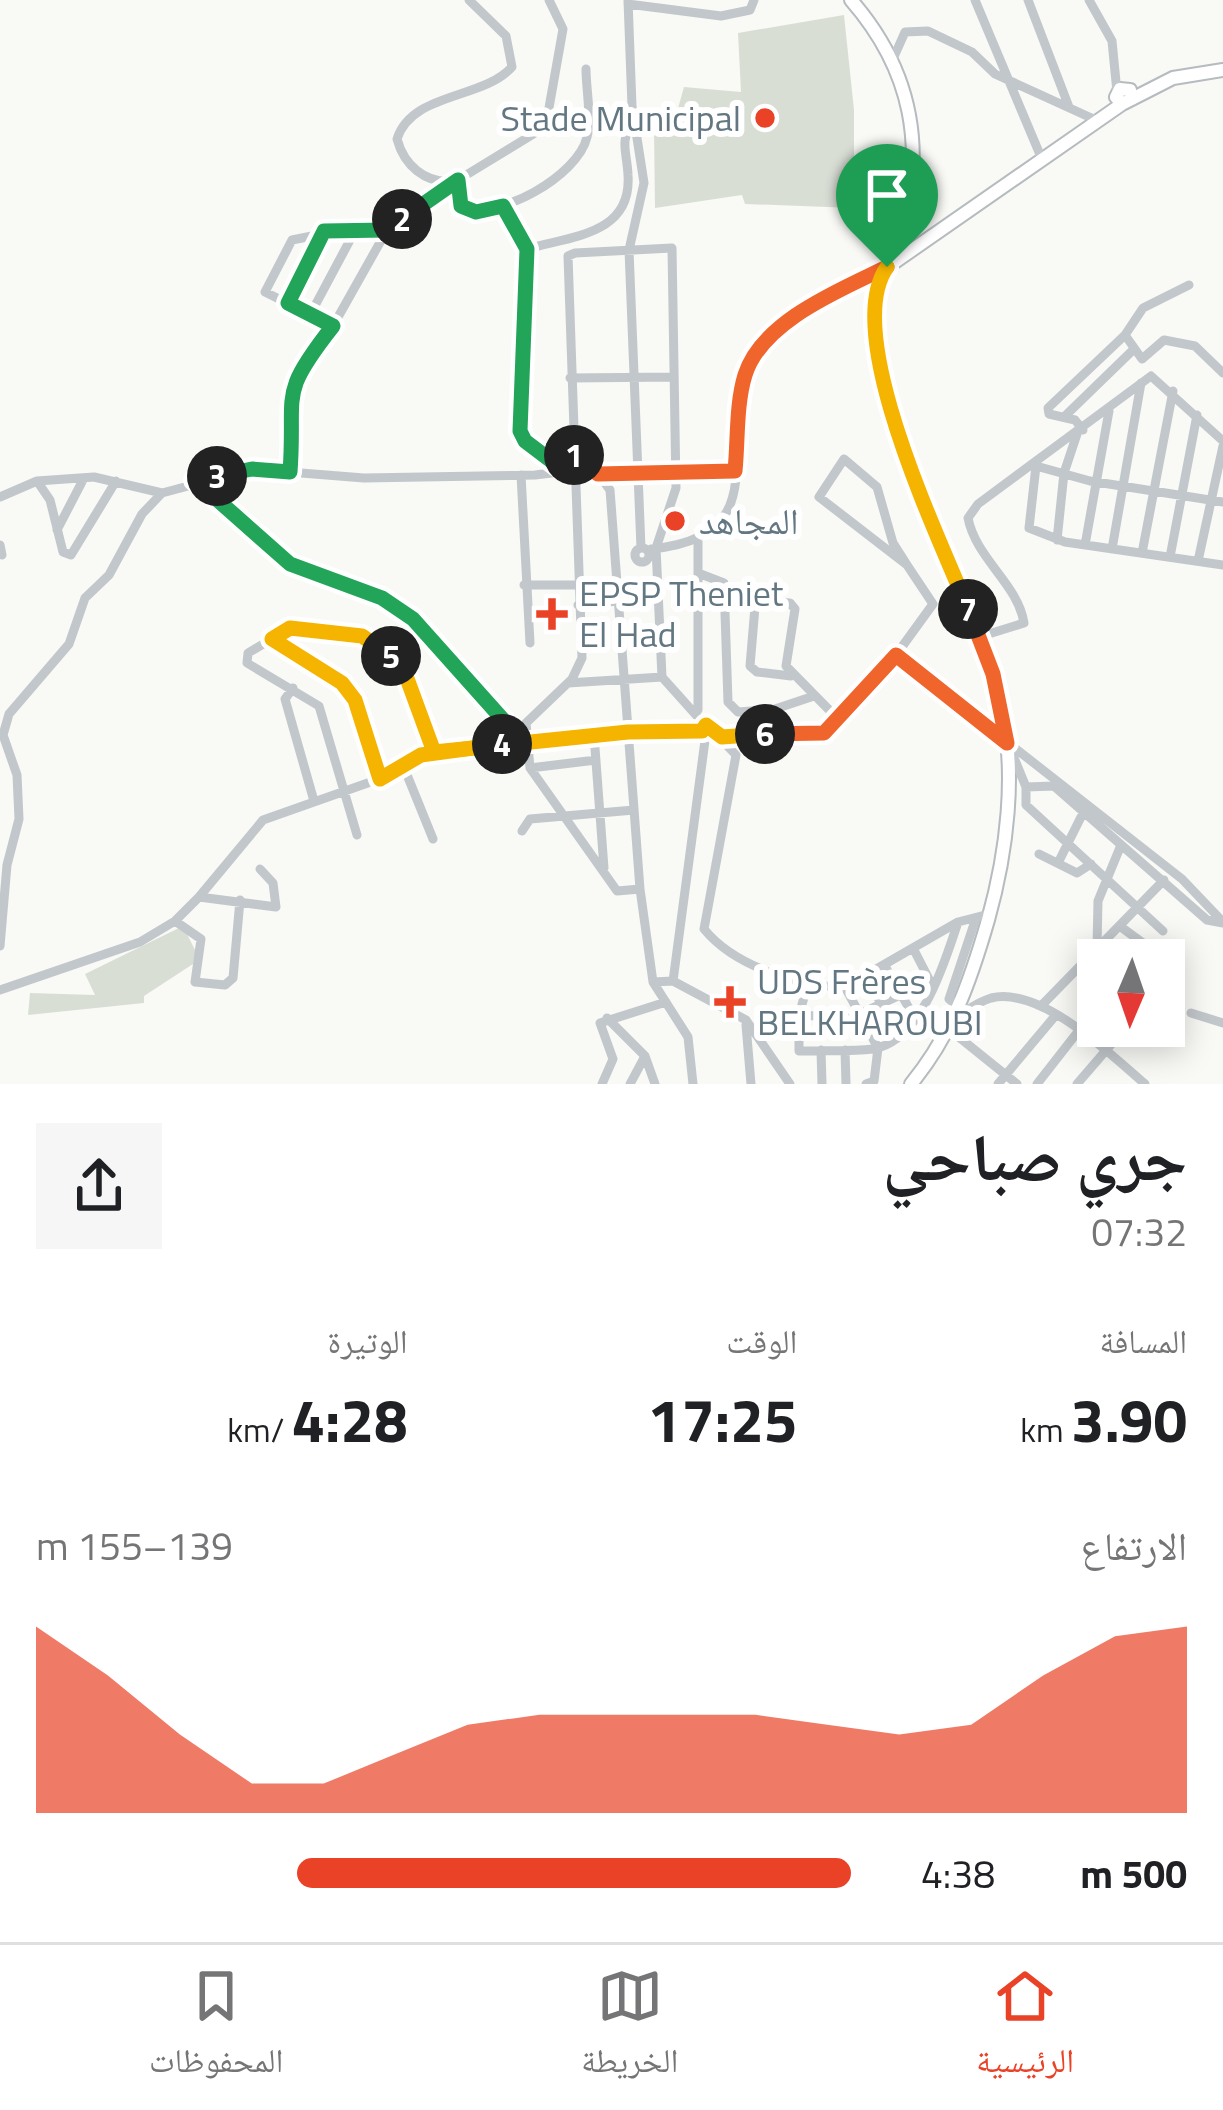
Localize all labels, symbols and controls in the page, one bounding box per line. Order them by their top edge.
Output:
place label: Stade Municipal [501,90,741,145]
marker: Stade Municipal [752,105,778,131]
pin [836,144,938,267]
icon: arrive [854,162,920,228]
pin: 2 [372,189,432,249]
text: 2 [393,194,411,244]
pin: 1 [544,425,604,485]
text: 1 [565,430,583,480]
pin: 3 [187,446,247,506]
text: 3 [208,451,226,501]
place label: المجاهد [699,493,799,548]
marker: المجاهد [662,508,688,534]
place label: EPSP Theniet El Had [579,565,784,661]
pin: 7 [938,579,998,639]
text: 7 [959,584,977,634]
marker: EPSP Theniet El Had [536,598,568,630]
pin: 5 [361,626,421,686]
text: 5 [382,631,400,681]
pin: 6 [735,704,795,764]
text: 6 [756,709,774,759]
pin: 4 [472,714,532,774]
text: 4 [493,719,511,769]
north arrow [1077,939,1185,1047]
map controls [1077,939,1185,1047]
place label: UDS Frères BELKHAROUBI [757,953,983,1049]
marker: UDS Frères BELKHAROUBI [714,986,746,1018]
text: جري صباحي [882,1106,1187,1207]
button: share [36,1123,162,1249]
text: 07:32 [1091,1202,1187,1261]
text: الوتيرة [327,1316,408,1366]
text: الوقت [726,1316,797,1366]
text: المسافة [1100,1316,1187,1366]
text: 4:28 [292,1374,408,1465]
text: 17:25 [648,1374,797,1465]
text: 3.90 [1071,1374,1187,1465]
text: /km [227,1405,292,1455]
text: km [1020,1405,1071,1455]
text: 139–155 m [36,1516,233,1575]
text: الارتفاع [1081,1516,1187,1575]
text: 4:38 [921,1844,995,1903]
text: 500 m [1080,1844,1187,1903]
tab: المحفوظات [149,1963,283,2093]
tab: الخريطة [581,1963,678,2093]
tab: الرئيسية [976,1963,1074,2093]

